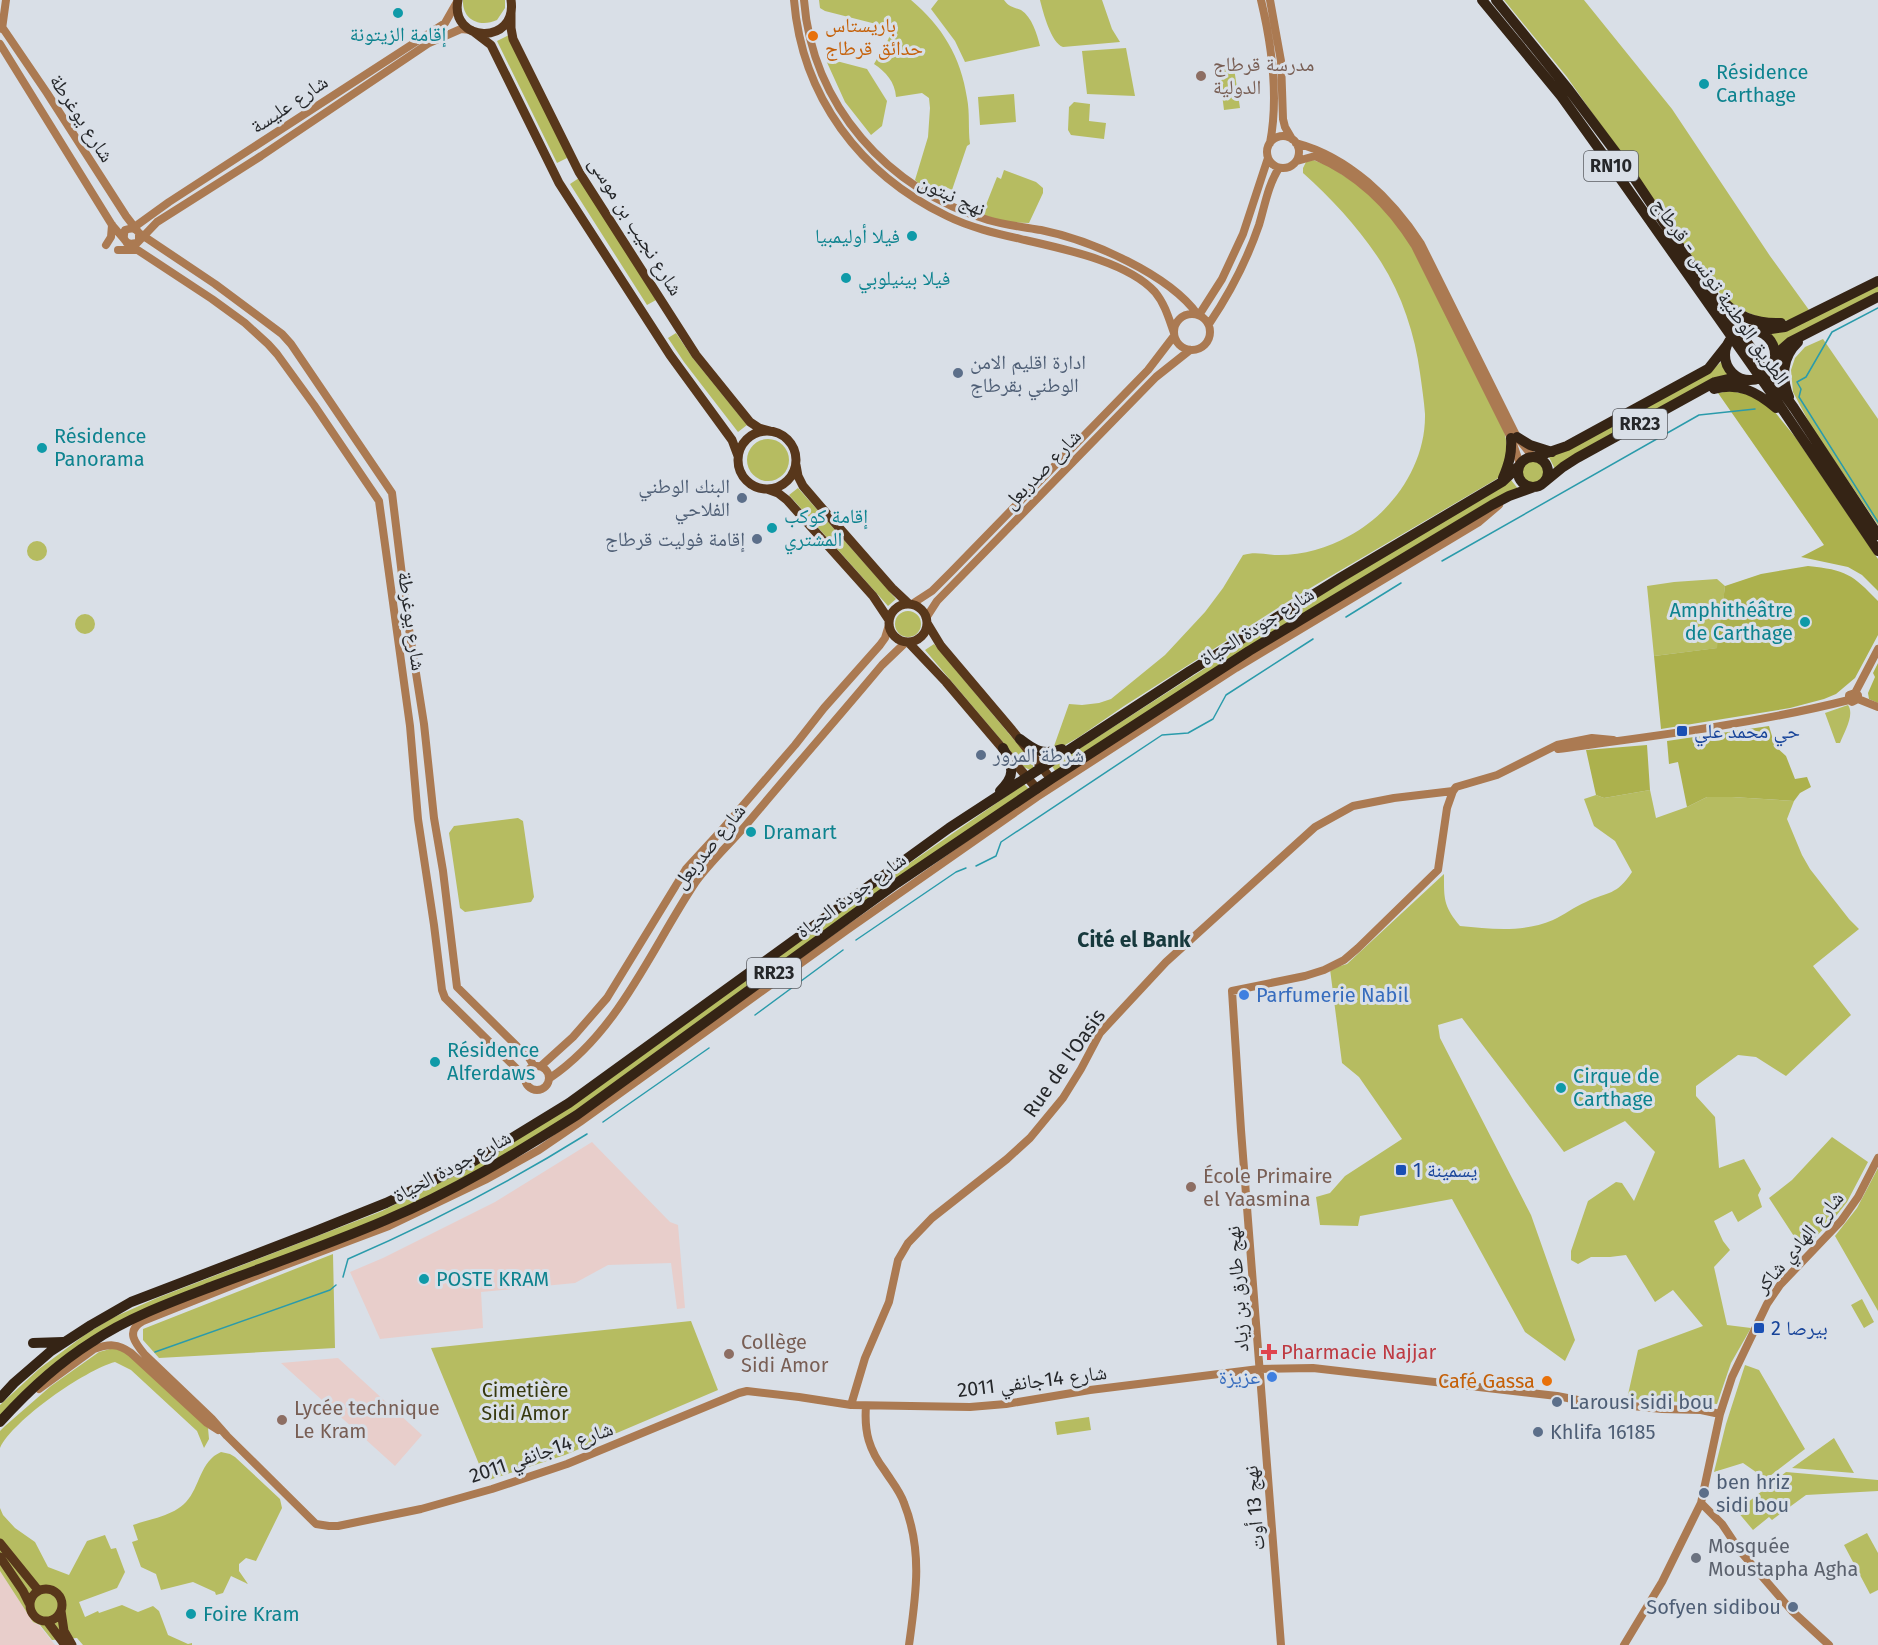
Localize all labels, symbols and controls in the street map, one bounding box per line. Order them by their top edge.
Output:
marker: إقامة الزيتونة [391,6,405,20]
place label: باريستاس حدائق قرطاج [825,13,923,61]
place label: إقامة الزيتونة [350,22,446,48]
marker: باريستاس حدائق قرطاج [806,29,820,43]
place label: مدرسة قرطاج الدولية [1213,52,1314,99]
place label: Résidence Carthage [1716,60,1808,107]
street label: شارع عليسة [246,69,333,139]
marker: مدرسة قرطاج الدولية [1194,69,1208,83]
street label: شارع يوغرطة [44,70,119,167]
marker: Résidence Carthage [1697,77,1711,91]
road number: RN10 [1584,151,1638,181]
street label: شارع نجيب بن موسى [583,152,688,300]
street label: نهج نبتون [914,169,989,222]
street label: الطريق الوطنية تونس - قرطاج [1647,193,1794,389]
place label: فيلا أوليمبيا [815,224,900,248]
marker: فيلا أوليمبيا [905,229,919,243]
place label: فيلا بينيلوبي [858,266,950,294]
marker: فيلا بينيلوبي [839,271,853,285]
place label: ادارة اقليم الامن الوطني بقرطاج [970,350,1086,401]
marker: ادارة اقليم الامن الوطني بقرطاج [951,366,965,380]
road number: RR23 [1613,409,1667,439]
place label: Résidence Panorama [54,424,146,471]
street label: شارع صدربعل [998,424,1087,515]
marker: Résidence Panorama [35,441,49,455]
place label: البنك الوطني الفلاحي [638,474,730,525]
marker: البنك الوطني الفلاحي [735,491,749,505]
place label: إقامة كوكب المشتري [784,504,868,555]
marker: إقامة كوكب المشتري [765,521,779,535]
place label: إقامة فوليت قرطاج [605,527,745,553]
marker: إقامة فوليت قرطاج [750,532,764,546]
street label: شارع يوغرطة [392,570,431,672]
street label: شارع جودة الحياة [1196,581,1319,671]
place label: Amphithéâtre de Carthage [1669,598,1793,645]
marker: Amphithéâtre de Carthage [1798,615,1812,629]
place label: حي محمد علي [1694,719,1800,747]
marker: حي محمد علي [1675,724,1689,738]
place label: شرطة المرور [992,743,1084,767]
marker: شرطة المرور [974,748,988,762]
street label: شارع صدربعل [668,799,751,894]
place label: Dramart [763,820,838,844]
marker: Dramart [744,825,758,839]
street label: شارع جودة الحياة [791,847,911,944]
district label: Cité el Bank [1077,927,1191,953]
road number: RR23 [747,958,801,988]
place label: Parfumerie Nabil [1256,983,1409,1007]
marker: Parfumerie Nabil [1237,988,1251,1002]
street label: Rue de l'Oasis [1018,1004,1110,1122]
place label: Résidence Alferdaws [447,1038,539,1085]
marker: Résidence Alferdaws [428,1055,442,1069]
place label: Cirque de Carthage [1573,1064,1660,1111]
marker: Cirque de Carthage [1554,1081,1568,1095]
street label: شارع جودة الحياة [389,1125,515,1208]
place label: يسمينة 1 [1413,1158,1477,1182]
marker: يسمينة 1 [1394,1163,1408,1177]
place label: École Primaire el Yaasmina [1203,1164,1332,1211]
marker: École Primaire el Yaasmina [1184,1180,1198,1194]
street label: شارع الهادي شاكر [1749,1186,1852,1301]
street label: نهج طارق بن زياد [1221,1225,1254,1353]
place label: POSTE KRAM [436,1267,549,1291]
marker: POSTE KRAM [417,1272,431,1286]
place label: بيرصا 2 [1771,1316,1828,1340]
marker: بيرصا 2 [1752,1321,1766,1335]
place label: Collège Sidi Amor [741,1330,829,1377]
place label: Pharmacie Najjar [1281,1340,1436,1364]
marker: Pharmacie Najjar [1262,1345,1276,1359]
marker: Collège Sidi Amor [722,1347,736,1361]
street label: شارع 14جانفي 2011 [956,1360,1109,1406]
place label: عزيزة [1219,1365,1260,1389]
place label: Café Gassa [1438,1369,1535,1393]
marker: عزيزة [1265,1370,1279,1384]
marker: Café Gassa [1540,1374,1554,1388]
park label: Cimetière Sidi Amor [481,1378,569,1425]
place label: Larousi sidi bou [1569,1390,1713,1414]
marker: Larousi sidi bou [1550,1395,1564,1409]
place label: Lycée technique Le Kram [294,1396,440,1443]
marker: Lycée technique Le Kram [275,1413,289,1427]
street label: شارع 14جانفي 2011 [466,1416,617,1492]
place label: Khlifa 16185 [1550,1420,1655,1444]
marker: Khlifa 16185 [1531,1425,1545,1439]
street label: نهج 13 أوت [1238,1464,1271,1552]
place label: ben hriz sidi bou [1716,1470,1790,1517]
marker: ben hriz sidi bou [1697,1486,1711,1500]
place label: Mosquée Moustapha Agha [1708,1534,1858,1581]
marker: Mosquée Moustapha Agha [1689,1551,1703,1565]
place label: Sofyen sidibou [1646,1595,1781,1619]
marker: Sofyen sidibou [1786,1600,1800,1614]
place label: Foire Kram [203,1602,300,1626]
marker: Foire Kram [184,1607,198,1621]

